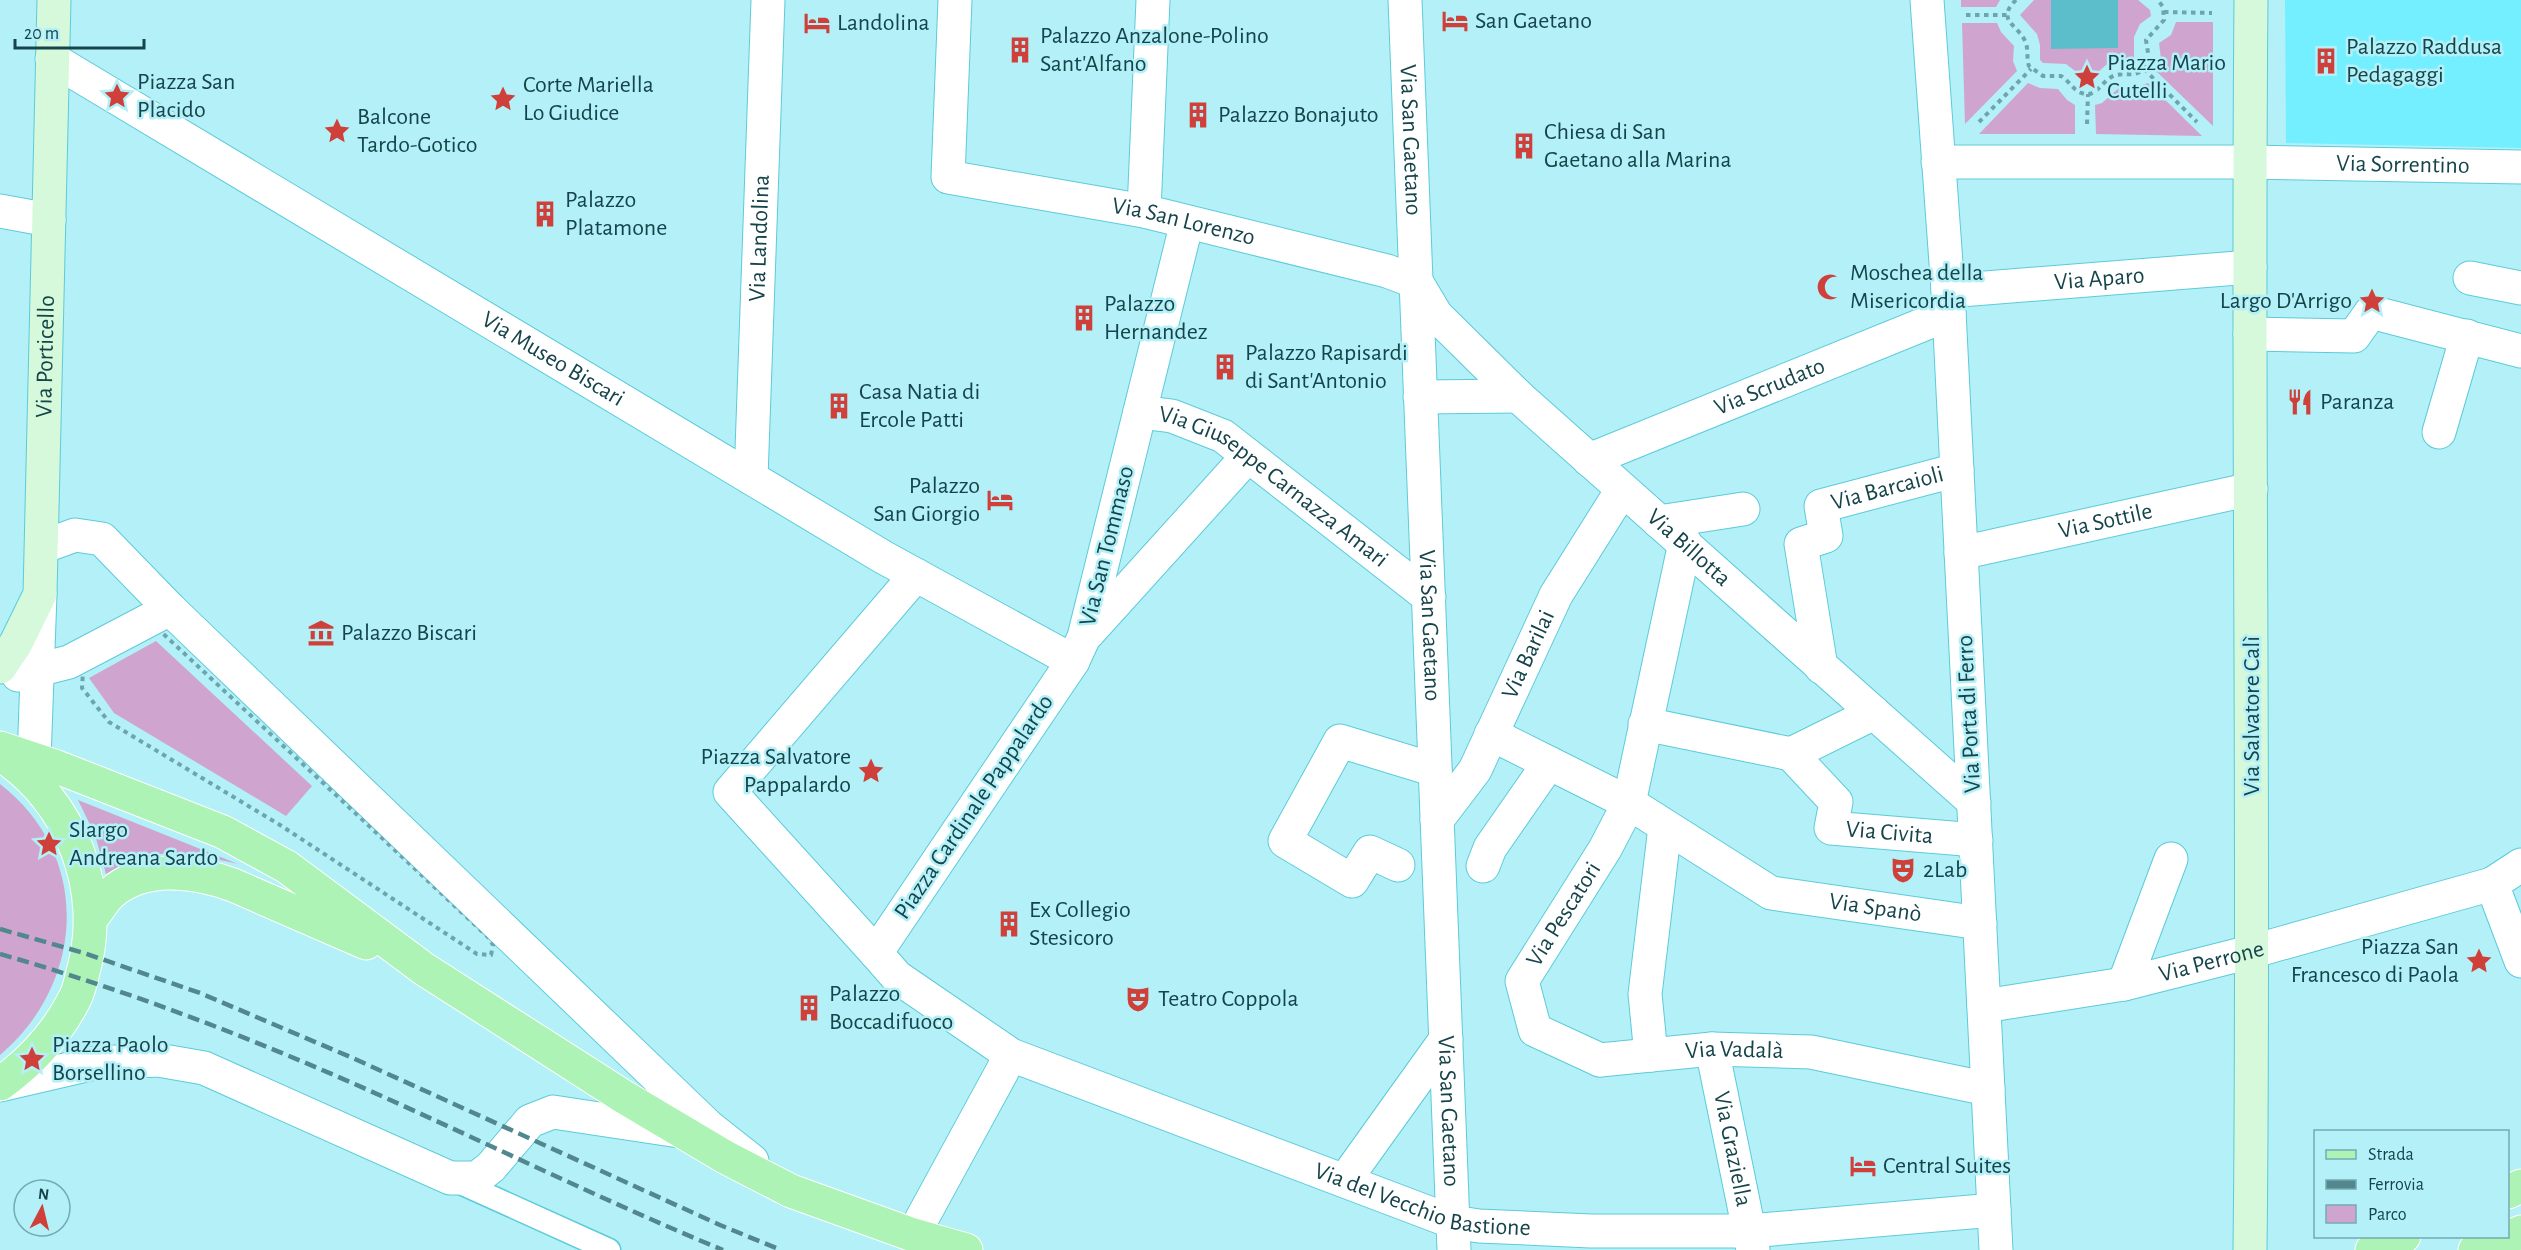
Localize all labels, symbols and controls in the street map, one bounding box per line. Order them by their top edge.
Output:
hotel icon: San Gaetano [1440,6,1470,36]
hotel icon: Landolina [802,8,832,38]
place label: San Gaetano [1475,9,1592,33]
place label: Landolina [837,11,930,35]
scale bar [15,12,144,50]
place label: Palazzo Anzalone-Polino Sant'Alfano [1040,24,1269,76]
text: 20 m [24,25,59,43]
building icon: Palazzo Anzalone-Polino Sant'Alfano [1005,35,1035,65]
place label: Palazzo Raddusa Pedagaggi [2346,35,2502,87]
building icon: Palazzo Raddusa Pedagaggi [2311,46,2341,76]
place label: Piazza Mario Cutelli [2107,51,2226,103]
place icon: Piazza Mario Cutelli [2072,62,2102,92]
street label: Via San Gaetano [1396,64,1425,216]
place label: Piazza San Placido [137,70,235,122]
place label: Corte Mariella Lo Giudice [523,73,654,125]
place icon: Piazza San Placido [102,81,132,111]
place icon: Corte Mariella Lo Giudice [488,84,518,114]
building icon: Palazzo Bonajuto [1183,100,1213,130]
place label: Palazzo Bonajuto [1218,103,1379,127]
place label: Balcone Tardo-Gotico [357,105,478,157]
place icon: Balcone Tardo-Gotico [322,116,352,146]
place label: Chiesa di San Gaetano alla Marina [1544,120,1732,172]
building icon: Chiesa di San Gaetano alla Marina [1509,131,1539,161]
street label: Via Sorrentino [2336,152,2470,178]
street label: Via Landolina [745,174,774,302]
place label: Palazzo Platamone [565,188,667,240]
street label: Via San Lorenzo [1110,194,1258,250]
building icon: Palazzo Platamone [530,199,560,229]
place label: Moschea della Misericordia [1850,261,1983,313]
street label: Via Aparo [2053,263,2145,295]
mosque icon: Moschea della Misericordia [1815,272,1845,302]
place icon: Largo D'Arrigo [2357,286,2387,316]
place label: Largo D'Arrigo [2220,289,2352,313]
place label: Palazzo Hernandez [1104,292,1208,344]
street label: Via Porticello [32,295,59,418]
building icon: Palazzo Hernandez [1069,303,1099,333]
street label: Via Museo Biscari [477,307,629,411]
place label: Palazzo Rapisardi di Sant'Antonio [1245,341,1408,393]
building icon: Palazzo Rapisardi di Sant'Antonio [1210,352,1240,382]
street label: Via Scrudato [1711,354,1828,420]
place label: Casa Natia di Ercole Patti [859,380,980,432]
restaurant icon: Paranza [2285,387,2315,417]
place label: Paranza [2320,390,2394,414]
building icon: Casa Natia di Ercole Patti [824,391,854,421]
street label: Via Giuseppe Carnazza Amari [1158,403,1392,572]
street label: Via Barcaioli [1829,462,1946,515]
street label: Via San Tommaso [1076,463,1138,629]
place label: Palazzo San Giorgio [873,474,980,526]
hotel icon: Palazzo San Giorgio [985,485,1015,515]
street label: Via Sottile [2056,499,2155,543]
street label: Via Billotta [1642,505,1735,591]
street label: Via San Gaetano [1415,549,1444,702]
street label: Via Barilai [1498,607,1559,703]
museum icon: Palazzo Biscari [306,618,336,648]
place label: Palazzo Biscari [341,621,477,645]
street label: Via Porta di Ferro [1953,635,1985,793]
street label: Via Salvatore Calì [2240,636,2264,796]
street label: Piazza Cardinale Pappalardo [890,690,1058,924]
place label: Piazza Salvatore Pappalardo [700,745,851,797]
place icon: Piazza Salvatore Pappalardo [856,756,886,786]
street label: Via Civita [1845,817,1934,848]
place label: Slargo Andreana Sardo [69,818,218,870]
place icon: Slargo Andreana Sardo [34,829,64,859]
theatre icon: 2Lab [1888,855,1918,885]
street label: Via Pescatori [1522,858,1606,971]
place label: 2Lab [1923,858,1967,882]
street label: Via Spanò [1828,889,1923,926]
place label: Ex Collegio Stesicoro [1029,898,1131,950]
building icon: Ex Collegio Stesicoro [994,909,1024,939]
place label: Piazza San Francesco di Paola [2291,935,2459,987]
street label: Via Perrone [2156,937,2267,987]
place icon: Piazza San Francesco di Paola [2464,946,2494,976]
place label: Palazzo Boccadifuoco [829,982,953,1034]
theatre icon: Teatro Coppola [1123,984,1153,1014]
place label: Teatro Coppola [1158,987,1298,1011]
building icon: Palazzo Boccadifuoco [794,993,824,1023]
place label: Piazza Paolo Borsellino [52,1033,169,1085]
street label: Via San Gaetano [1434,1035,1464,1187]
street label: Via Vadalà [1684,1037,1784,1064]
place icon: Piazza Paolo Borsellino [17,1044,47,1074]
street label: Via Graziella [1709,1089,1756,1209]
legend [2314,1130,2509,1238]
text: Strada [2368,1146,2414,1164]
hotel icon: Central Suites [1848,1151,1878,1181]
place label: Central Suites [1883,1154,2011,1178]
street label: Via del Vecchio Bastione [1311,1159,1531,1240]
text: Ferrovia [2368,1176,2424,1194]
north arrow [12,1178,72,1238]
text: N [37,1185,50,1203]
text: Parco [2368,1206,2407,1224]

